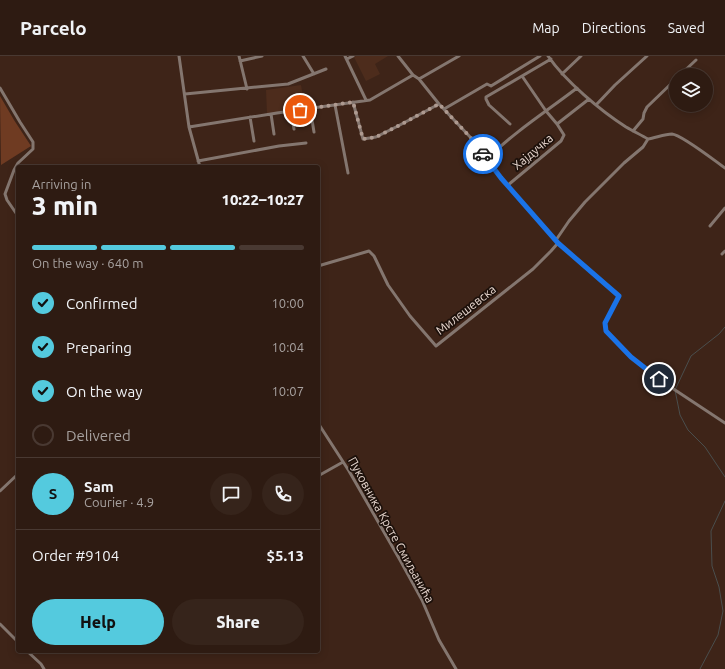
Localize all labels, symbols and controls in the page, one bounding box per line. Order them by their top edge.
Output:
text: Parcelo [20,17,87,39]
text: Map [532,20,560,36]
text: Directions [582,20,646,36]
text: Saved [668,20,705,36]
map controls [669,68,713,112]
button: layers [669,68,713,112]
pin [283,93,317,127]
icon: bag [289,99,311,121]
street label: Хајдучка [510,131,555,172]
courier [463,134,503,174]
icon: car [472,143,494,165]
text: Arriving in [32,177,91,191]
text: 3 min [32,191,98,220]
text: 10:22–10:27 [221,191,304,208]
text: On the way · 640 m [32,256,144,270]
street label: Милешевска [433,282,498,337]
icon: check [32,292,54,314]
text: Confirmed [66,295,138,312]
text: 10:00 [271,296,304,310]
icon: check [32,336,54,358]
text: Preparing [66,339,132,356]
text: 10:04 [271,340,304,354]
pin [642,362,676,396]
icon: home [648,368,670,390]
icon: check [32,380,54,402]
text: On the way [66,383,142,400]
text: 10:07 [271,384,304,398]
text: Delivered [66,427,131,444]
street label: Пуковника Крсте Смиљанића [346,455,437,605]
button: chat [210,473,252,515]
button: phone [262,473,304,515]
text: Sam [84,478,114,495]
text: S [49,485,57,502]
text: Courier · 4.9 [84,495,154,509]
text: Order #9104 [32,547,119,564]
text: $5.13 [266,547,304,564]
button: Help [32,599,164,645]
button: Share [172,599,304,645]

